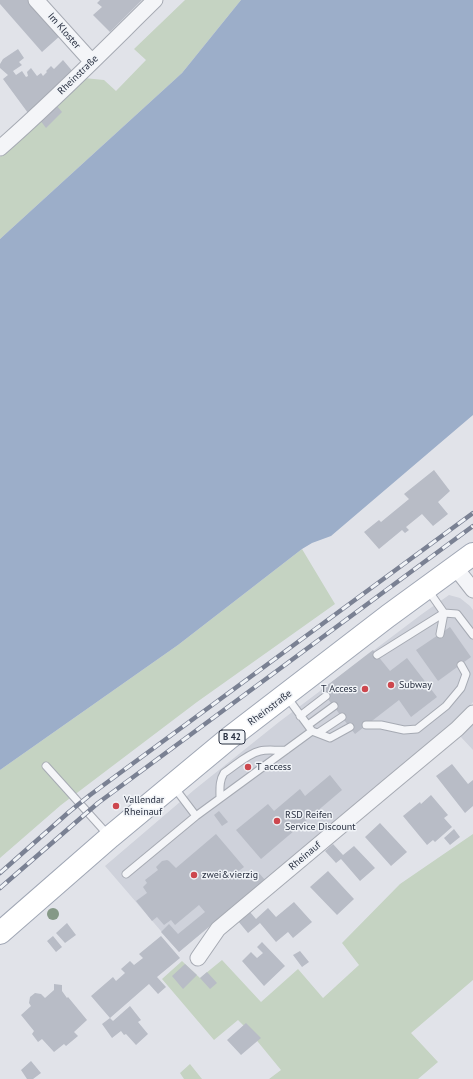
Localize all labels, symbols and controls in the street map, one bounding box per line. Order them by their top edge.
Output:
street label: Im Kloster [45,10,83,52]
street label: Rheinstraße [55,53,101,97]
place label: Subway [399,679,432,691]
marker: Subway [386,680,396,690]
place label: T Access [321,683,357,695]
marker: T Access [360,684,370,694]
street label: Rheinstraße [246,688,294,728]
road number: B 42 [219,730,245,744]
place label: T access [256,761,291,773]
marker: T access [243,762,253,772]
place label: Vallendar Rheinauf [124,794,164,818]
marker: Vallendar Rheinauf [111,801,121,811]
place label: RSD Reifen Service Discount [285,809,356,832]
marker: RSD Reifen Service Discount [272,816,282,826]
street label: Rheinauf [287,839,323,873]
place label: zwei&vierzig [202,869,258,881]
marker: zwei&vierzig [189,870,199,880]

